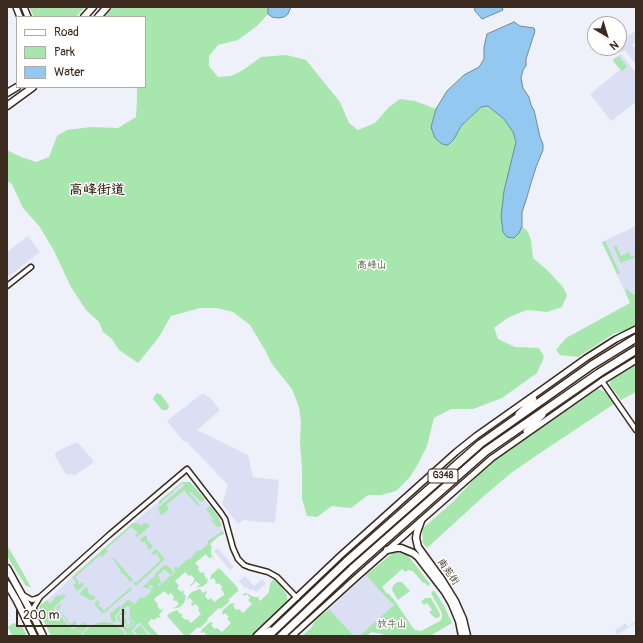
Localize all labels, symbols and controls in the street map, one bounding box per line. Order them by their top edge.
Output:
legend [16,16,146,88]
north arrow [587,16,627,56]
text: Road [54,25,79,40]
text: N [607,38,621,52]
text: Park [54,45,75,60]
text: Water [54,65,85,80]
district label: 高峰街道 [69,182,125,198]
park label: 高峰山 [357,259,387,271]
road number: G348 [428,469,458,483]
street label: 南苑街 [434,556,462,588]
scale bar [18,601,126,627]
text: 200 m [23,608,59,623]
park label: 放牛山 [377,618,407,630]

